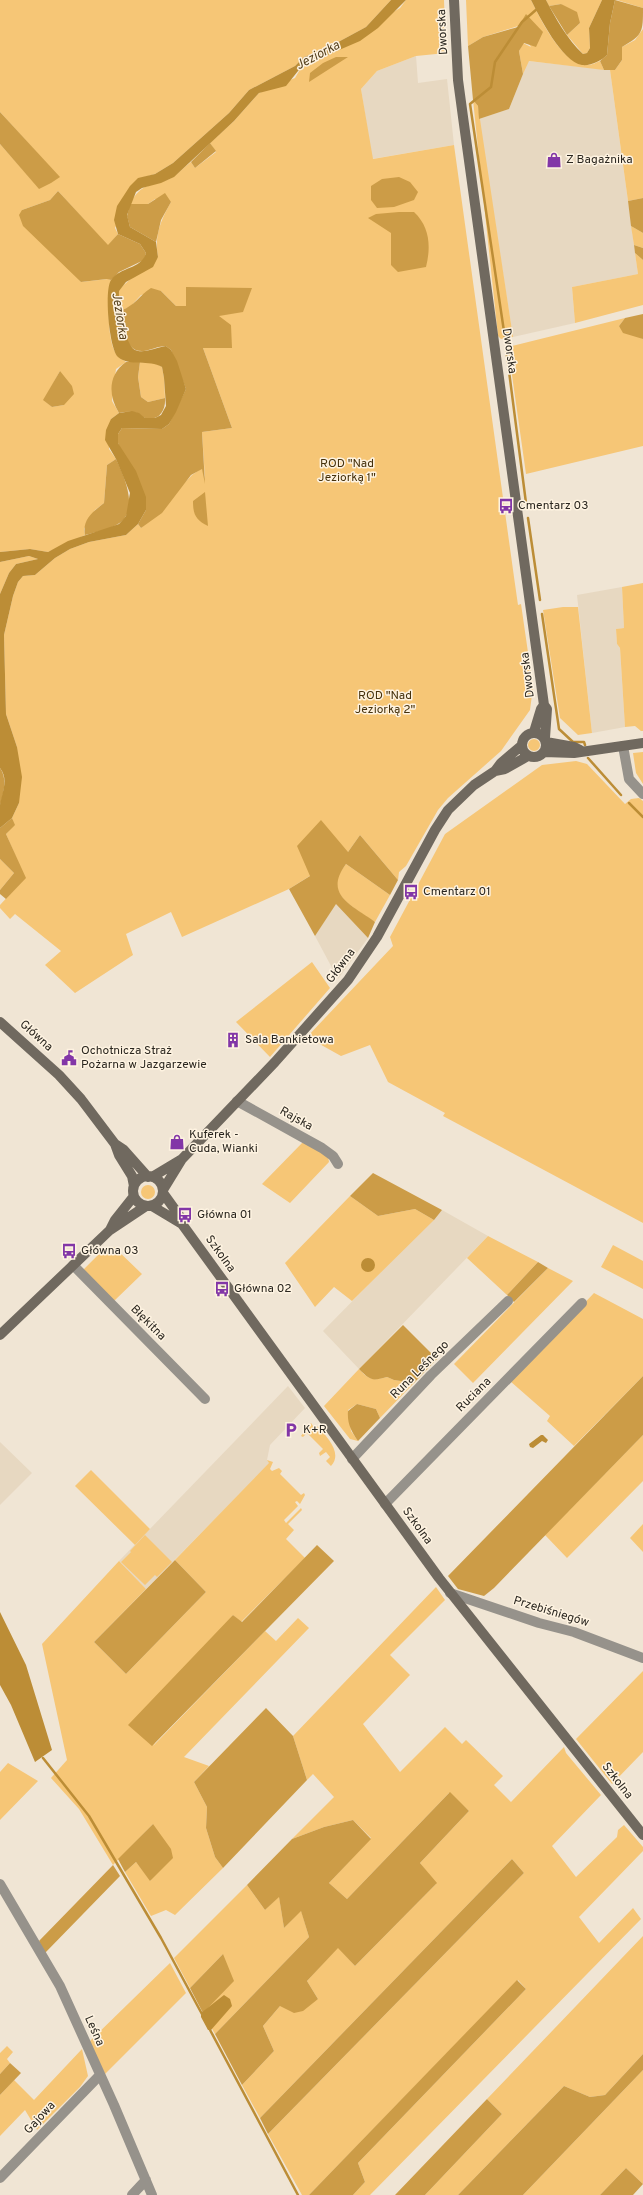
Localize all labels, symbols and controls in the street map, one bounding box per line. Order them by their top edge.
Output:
street label: Dworska [434,9,452,55]
water label: Jeziorka [293,38,343,74]
shop icon: Z Bagażnika [545,151,563,169]
place label: Z Bagażnika [566,152,633,168]
water label: Jeziorka [107,291,131,341]
street label: Dworska [498,327,520,375]
park label: ROD "Nad Jeziorką 1" [318,456,376,486]
bus stop icon: Cmentarz 03 [497,497,515,515]
place label: Cmentarz 03 [518,498,589,514]
street label: Dworska [517,651,539,699]
park label: ROD "Nad Jeziorką 2" [355,688,415,718]
bus stop icon: Cmentarz 01 [402,883,420,901]
place label: Cmentarz 01 [423,884,491,900]
street label: Główna [323,945,359,987]
street label: Główna [16,1017,56,1055]
building icon: Sala Bankietowa [224,1031,242,1049]
place label: Sala Bankietowa [245,1032,334,1048]
place label: Ochotnicza Straż Pożarna w Jazgarzewie [81,1043,207,1073]
public building icon: Ochotnicza Straż Pożarna w Jazgarzewie [60,1049,78,1067]
street label: Rajska [277,1103,315,1135]
place label: Kuferek - Cuda, Wianki [189,1127,258,1157]
shop icon: Kuferek - Cuda, Wianki [168,1133,186,1151]
bus stop icon: Główna 01 [176,1206,194,1224]
place label: Główna 01 [197,1207,252,1223]
street label: Szkolna [201,1232,239,1276]
bus stop icon: Główna 03 [60,1242,78,1260]
place label: Główna 03 [81,1243,139,1259]
bus stop icon: Główna 02 [213,1280,231,1298]
place label: Główna 02 [234,1281,292,1297]
street label: Błękitna [127,1302,169,1344]
street label: Runa Leśnego [387,1337,453,1403]
street label: Ruciana [453,1374,495,1416]
parking icon: K+R [282,1421,300,1439]
place label: K+R [303,1422,327,1438]
street label: Szkolna [398,1504,436,1548]
street label: Przebiśniegów [511,1593,591,1631]
street label: Szkolna [598,1759,636,1803]
street label: Leśna [80,2013,108,2049]
street label: Gajowa [21,2098,59,2138]

